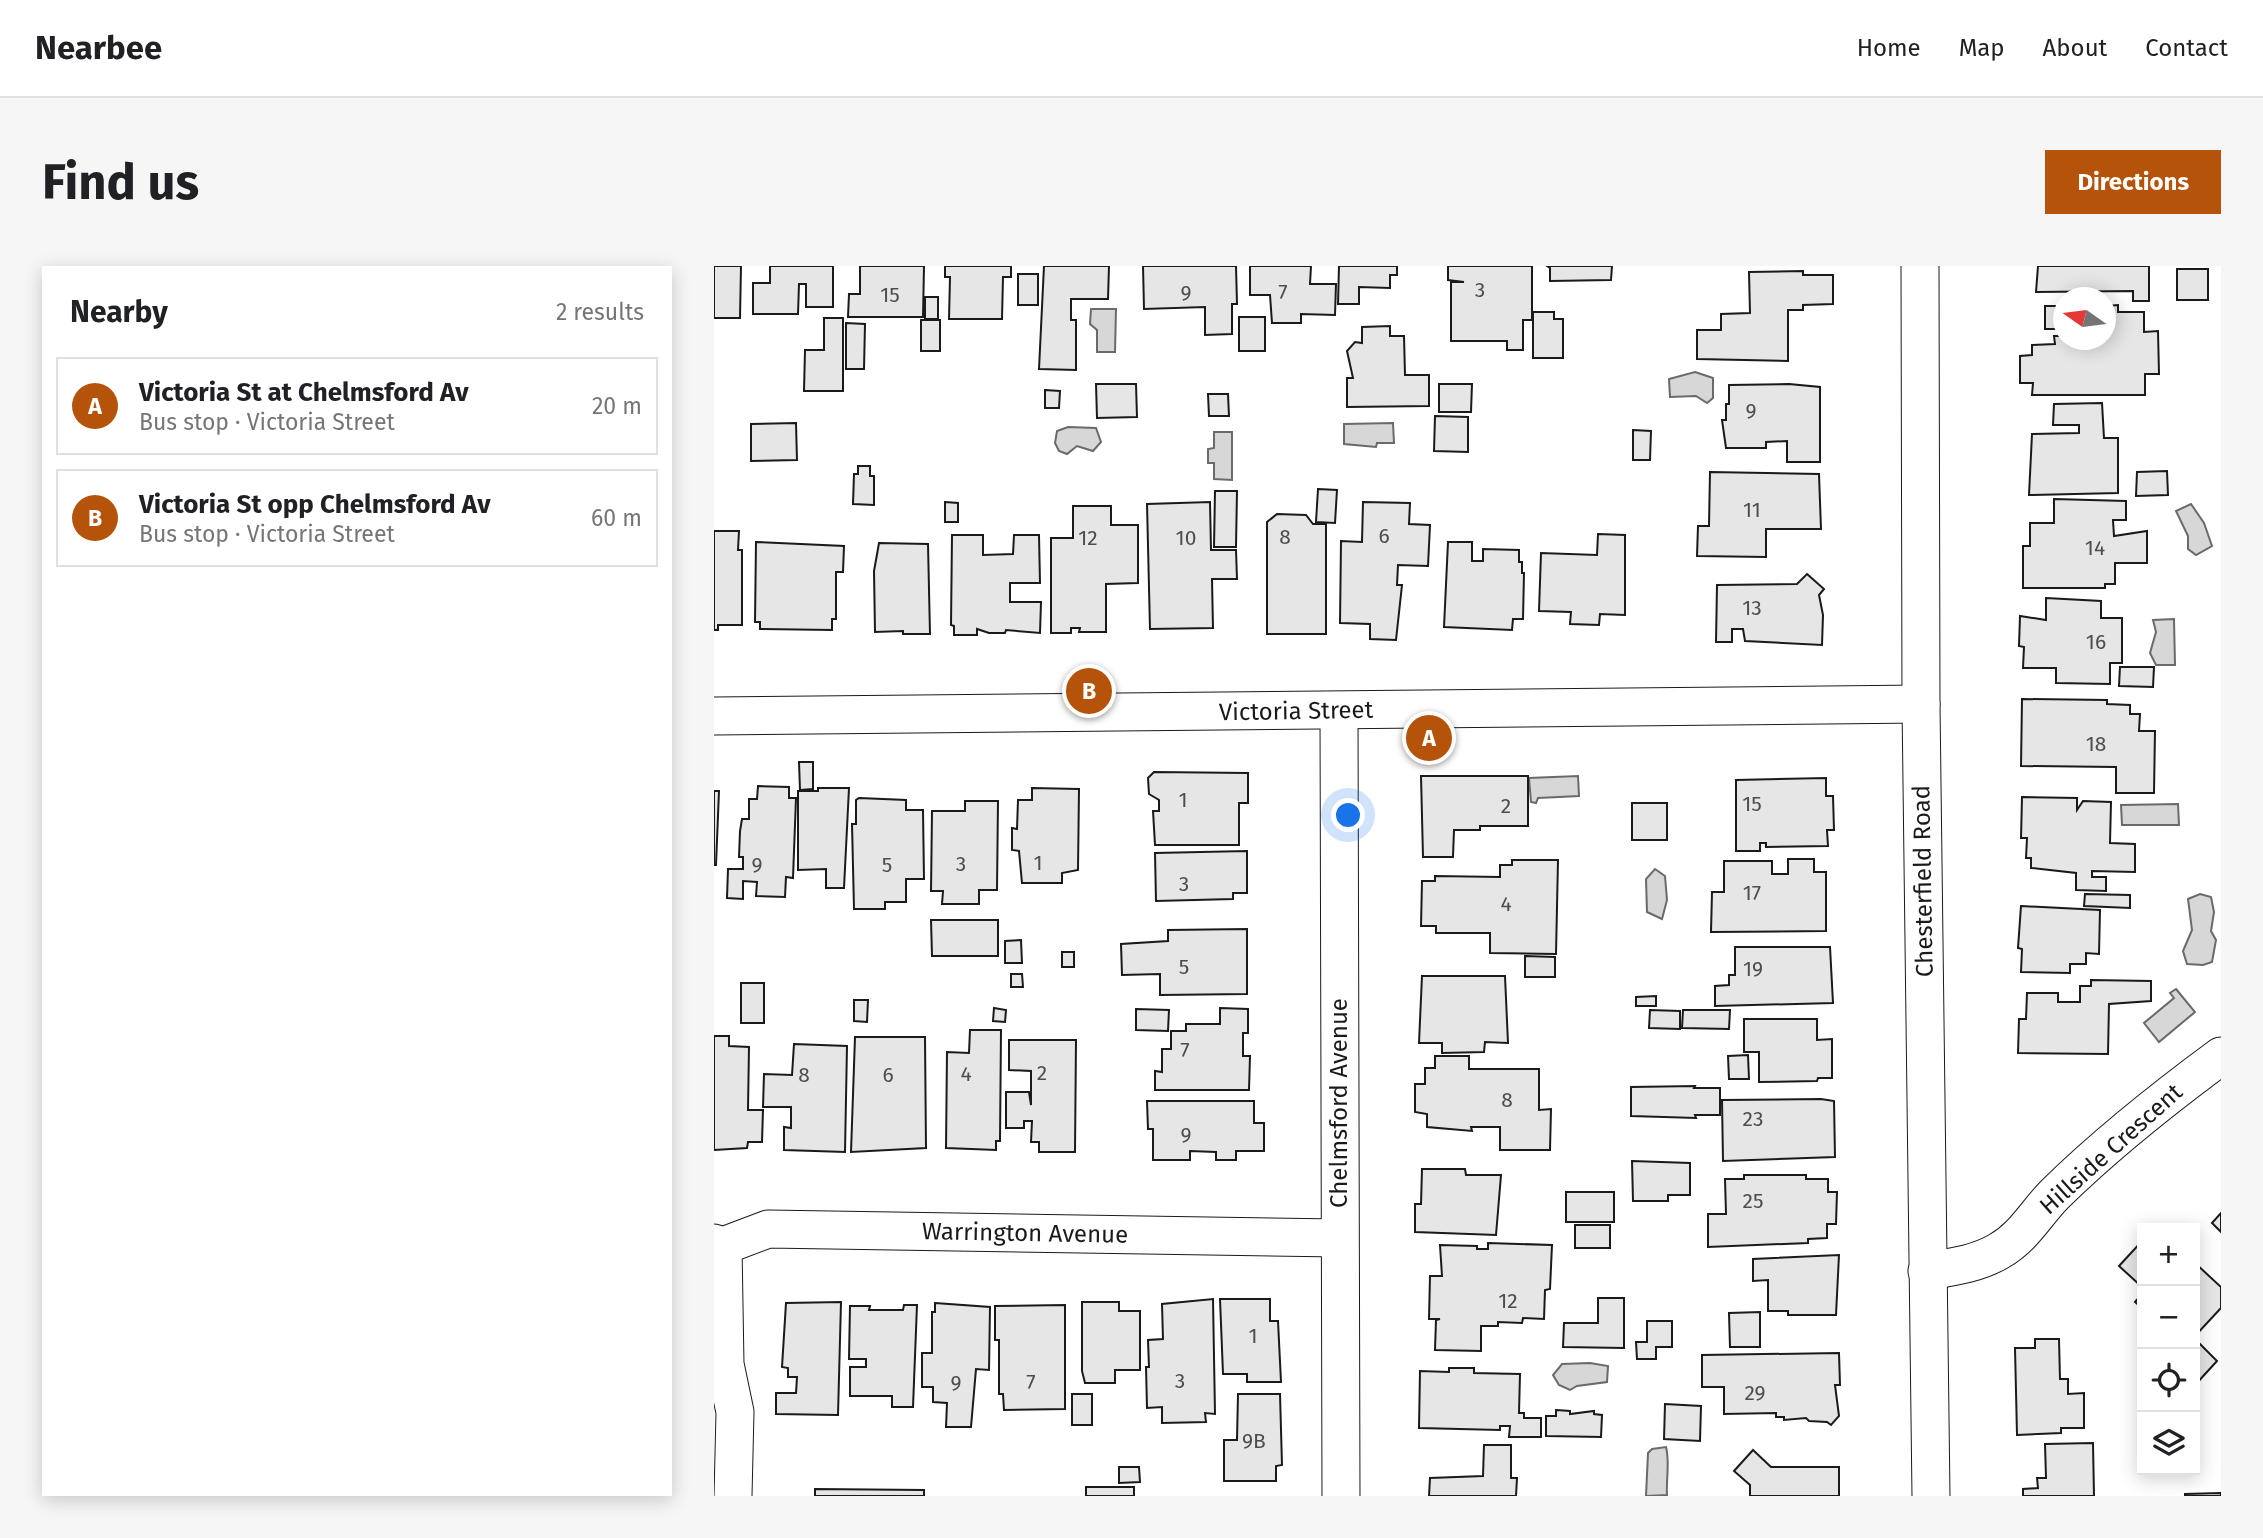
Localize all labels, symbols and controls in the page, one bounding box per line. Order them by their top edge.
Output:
text: Nearbee [35,28,162,68]
text: Home [1857,34,1921,62]
text: Map [1959,34,2005,62]
text: About [2043,34,2107,62]
text: Contact [2145,34,2228,62]
button: Directions [2045,150,2221,214]
text: Find us [42,153,199,212]
house number: 3 [1475,277,1485,303]
house number: 7 [1278,279,1288,305]
house number: 9 [1180,280,1192,306]
house number: 15 [880,282,900,308]
north arrow [2053,287,2116,350]
text: Nearby [70,294,168,330]
text: 2 results [556,298,644,326]
text: Victoria St at Chelmsford Av [139,377,469,408]
text: A [88,392,102,420]
text: 20 m [592,392,642,420]
house number: 9 [1745,398,1757,424]
text: Bus stop · Victoria Street [139,408,395,436]
text: Victoria St opp Chelmsford Av [139,489,491,520]
house number: 11 [1743,497,1761,523]
text: B [88,504,102,532]
text: 60 m [591,504,642,532]
text: Bus stop · Victoria Street [139,520,395,548]
house number: 6 [1378,523,1390,549]
house number: 8 [1279,524,1291,550]
house number: 12 [1078,525,1098,551]
house number: 10 [1176,525,1196,551]
house number: 14 [2085,535,2105,561]
house number: 13 [1742,595,1762,621]
house number: 16 [2086,629,2106,655]
pin: B [1066,665,1112,717]
street label: Victoria Street [1219,696,1374,726]
pin: A [1406,712,1452,764]
house number: 18 [2086,731,2106,757]
street label: Chesterfield Road [1907,785,1939,977]
house number: 1 [1178,787,1188,813]
house number: 15 [1742,791,1762,817]
house number: 2 [1501,793,1511,819]
your location [1331,798,1365,832]
house number: 1 [1033,850,1043,876]
house number: 3 [956,851,966,877]
house number: 9 [751,852,763,878]
house number: 5 [882,852,892,878]
house number: 3 [1179,871,1189,897]
house number: 17 [1743,880,1761,906]
house number: 4 [1500,891,1512,917]
house number: 5 [1179,954,1189,980]
house number: 19 [1743,956,1763,982]
street label: Chelmsford Avenue [1325,998,1353,1208]
house number: 7 [1180,1037,1190,1063]
house number: 2 [1037,1060,1047,1086]
house number: 4 [960,1061,972,1087]
house number: 8 [798,1062,810,1088]
house number: 6 [882,1062,894,1088]
street label: Hillside Crescent [2034,1078,2188,1220]
house number: 8 [1501,1087,1513,1113]
house number: 23 [1743,1106,1763,1132]
house number: 9 [1180,1122,1192,1148]
house number: 25 [1743,1188,1763,1214]
street label: Warrington Avenue [922,1217,1128,1249]
map controls [2137,1223,2200,1475]
button: + [2137,1223,2200,1286]
button: − [2137,1286,2200,1349]
house number: 12 [1498,1288,1518,1314]
house number: 1 [1248,1323,1258,1349]
button: locate [2137,1349,2200,1412]
house number: 3 [1175,1368,1185,1394]
house number: 7 [1026,1369,1036,1395]
house number: 9 [950,1370,962,1396]
house number: 29 [1744,1380,1766,1406]
button: layers [2137,1412,2200,1475]
house number: 9B [1242,1428,1266,1454]

